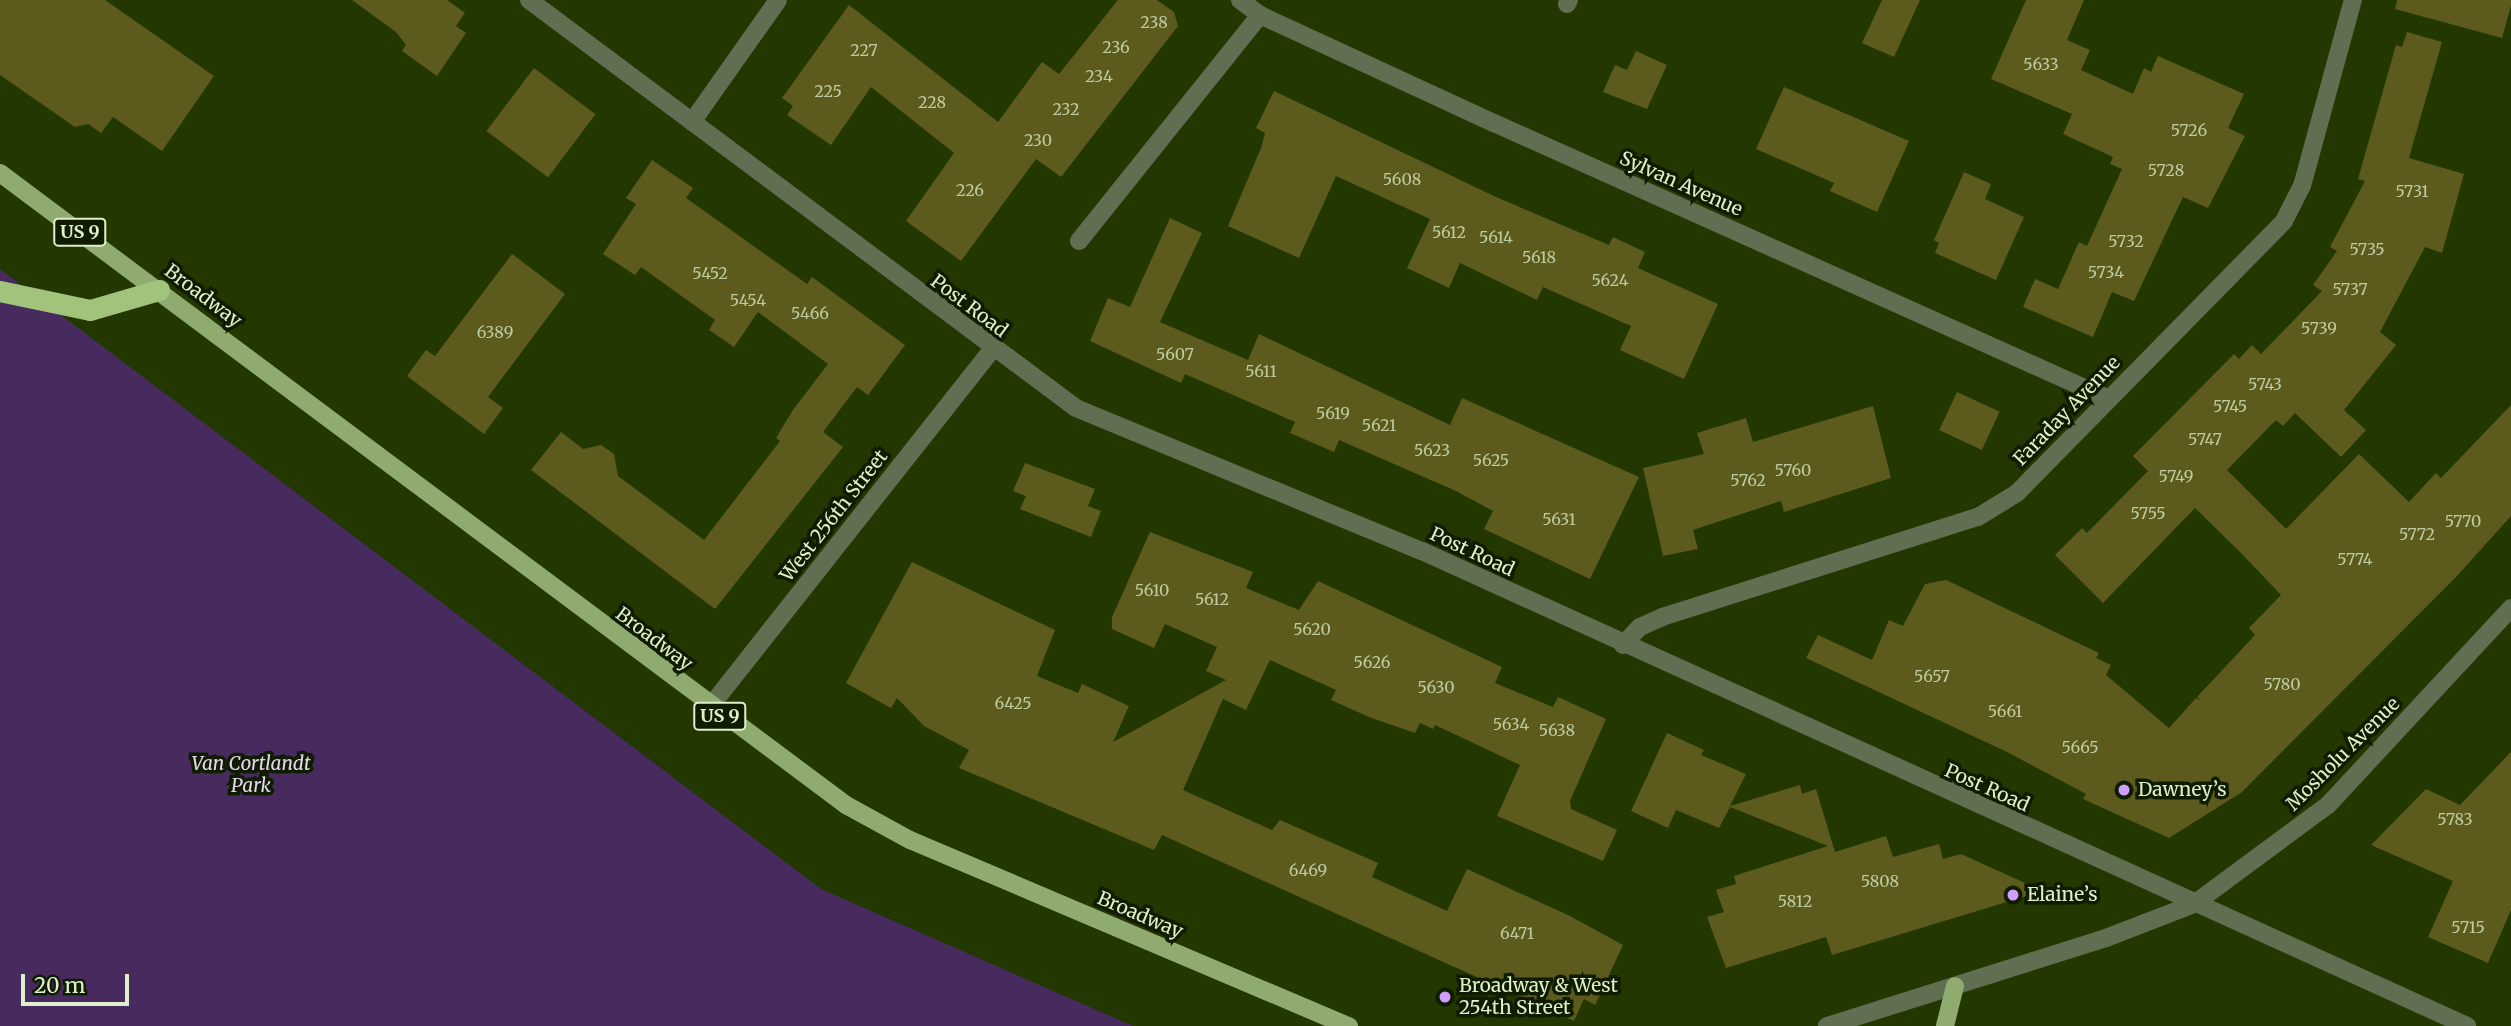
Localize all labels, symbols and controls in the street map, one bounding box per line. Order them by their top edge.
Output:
house number: 238 [1140,12,1168,32]
house number: 236 [1102,37,1130,57]
house number: 227 [850,40,878,60]
house number: 5633 [2023,54,2059,74]
house number: 234 [1085,66,1113,86]
house number: 225 [814,81,842,101]
house number: 228 [918,92,946,112]
house number: 232 [1052,99,1080,119]
house number: 5726 [2171,120,2207,140]
house number: 230 [1024,130,1052,150]
street label: Sylvan Avenue [1616,147,1746,221]
house number: 5728 [2148,160,2184,180]
house number: 5608 [1383,169,1421,189]
house number: 226 [956,180,984,200]
house number: 5731 [2395,181,2429,201]
road number: US 9 [52,218,108,246]
house number: 5612 [1432,222,1466,242]
house number: 5614 [1479,227,1513,247]
house number: 5732 [2108,231,2144,251]
house number: 5735 [2349,239,2385,259]
house number: 5618 [1522,247,1556,267]
street label: Broadway [160,260,246,332]
house number: 5734 [2088,262,2124,282]
house number: 5452 [692,263,728,283]
street label: Post Road [926,270,1012,342]
house number: 5624 [1592,270,1628,290]
house number: 5737 [2332,279,2368,299]
house number: 5454 [730,290,766,310]
house number: 5466 [791,303,829,323]
house number: 5739 [2301,318,2337,338]
house number: 6389 [477,322,513,342]
house number: 5607 [1156,344,1194,364]
street label: Faraday Avenue [2009,352,2125,470]
house number: 5611 [1245,361,1277,381]
house number: 5743 [2248,374,2282,394]
house number: 5745 [2213,396,2247,416]
house number: 5619 [1316,403,1350,423]
house number: 5621 [1362,415,1396,435]
house number: 5747 [2188,429,2222,449]
house number: 5623 [1414,440,1450,460]
street label: West 256th Street [776,446,892,586]
house number: 5625 [1473,450,1509,470]
house number: 5760 [1775,460,1811,480]
house number: 5749 [2159,466,2193,486]
house number: 5762 [1730,470,1766,490]
house number: 5755 [2130,503,2166,523]
house number: 5631 [1542,509,1576,529]
house number: 5770 [2445,511,2481,531]
street label: Post Road [1426,523,1518,581]
house number: 5772 [2399,524,2435,544]
house number: 5774 [2337,549,2373,569]
house number: 5610 [1135,580,1169,600]
house number: 5612 [1195,589,1229,609]
street label: Broadway [611,603,697,675]
house number: 5620 [1293,619,1331,639]
house number: 5626 [1354,652,1390,672]
house number: 5657 [1914,666,1950,686]
house number: 5780 [2263,674,2301,694]
house number: 5630 [1417,677,1455,697]
house number: 6425 [995,693,1031,713]
street label: Mosholu Avenue [2282,693,2404,815]
house number: 5661 [1988,701,2022,721]
road number: US 9 [692,702,748,730]
house number: 5634 [1493,714,1529,734]
house number: 5638 [1539,720,1575,740]
house number: 5665 [2061,737,2099,757]
park label: Van Cortlandt Park [191,753,311,797]
street label: Post Road [1941,759,2033,817]
place label: Dawney’s [2138,779,2227,801]
marker: Dawney’s [2116,782,2132,798]
house number: 5783 [2437,809,2473,829]
house number: 6469 [1289,860,1327,880]
house number: 5808 [1861,871,1899,891]
place label: Elaine’s [2027,884,2098,906]
street label: Broadway [1094,887,1186,943]
marker: Elaine’s [2005,887,2021,903]
house number: 5812 [1778,891,1812,911]
house number: 5715 [2451,917,2485,937]
house number: 6471 [1500,923,1534,943]
scale bar [24,960,133,1004]
text: 20 m [34,972,85,999]
place label: Broadway & West 254th Street [1459,975,1618,1019]
marker: Broadway & West 254th Street [1437,989,1453,1005]

